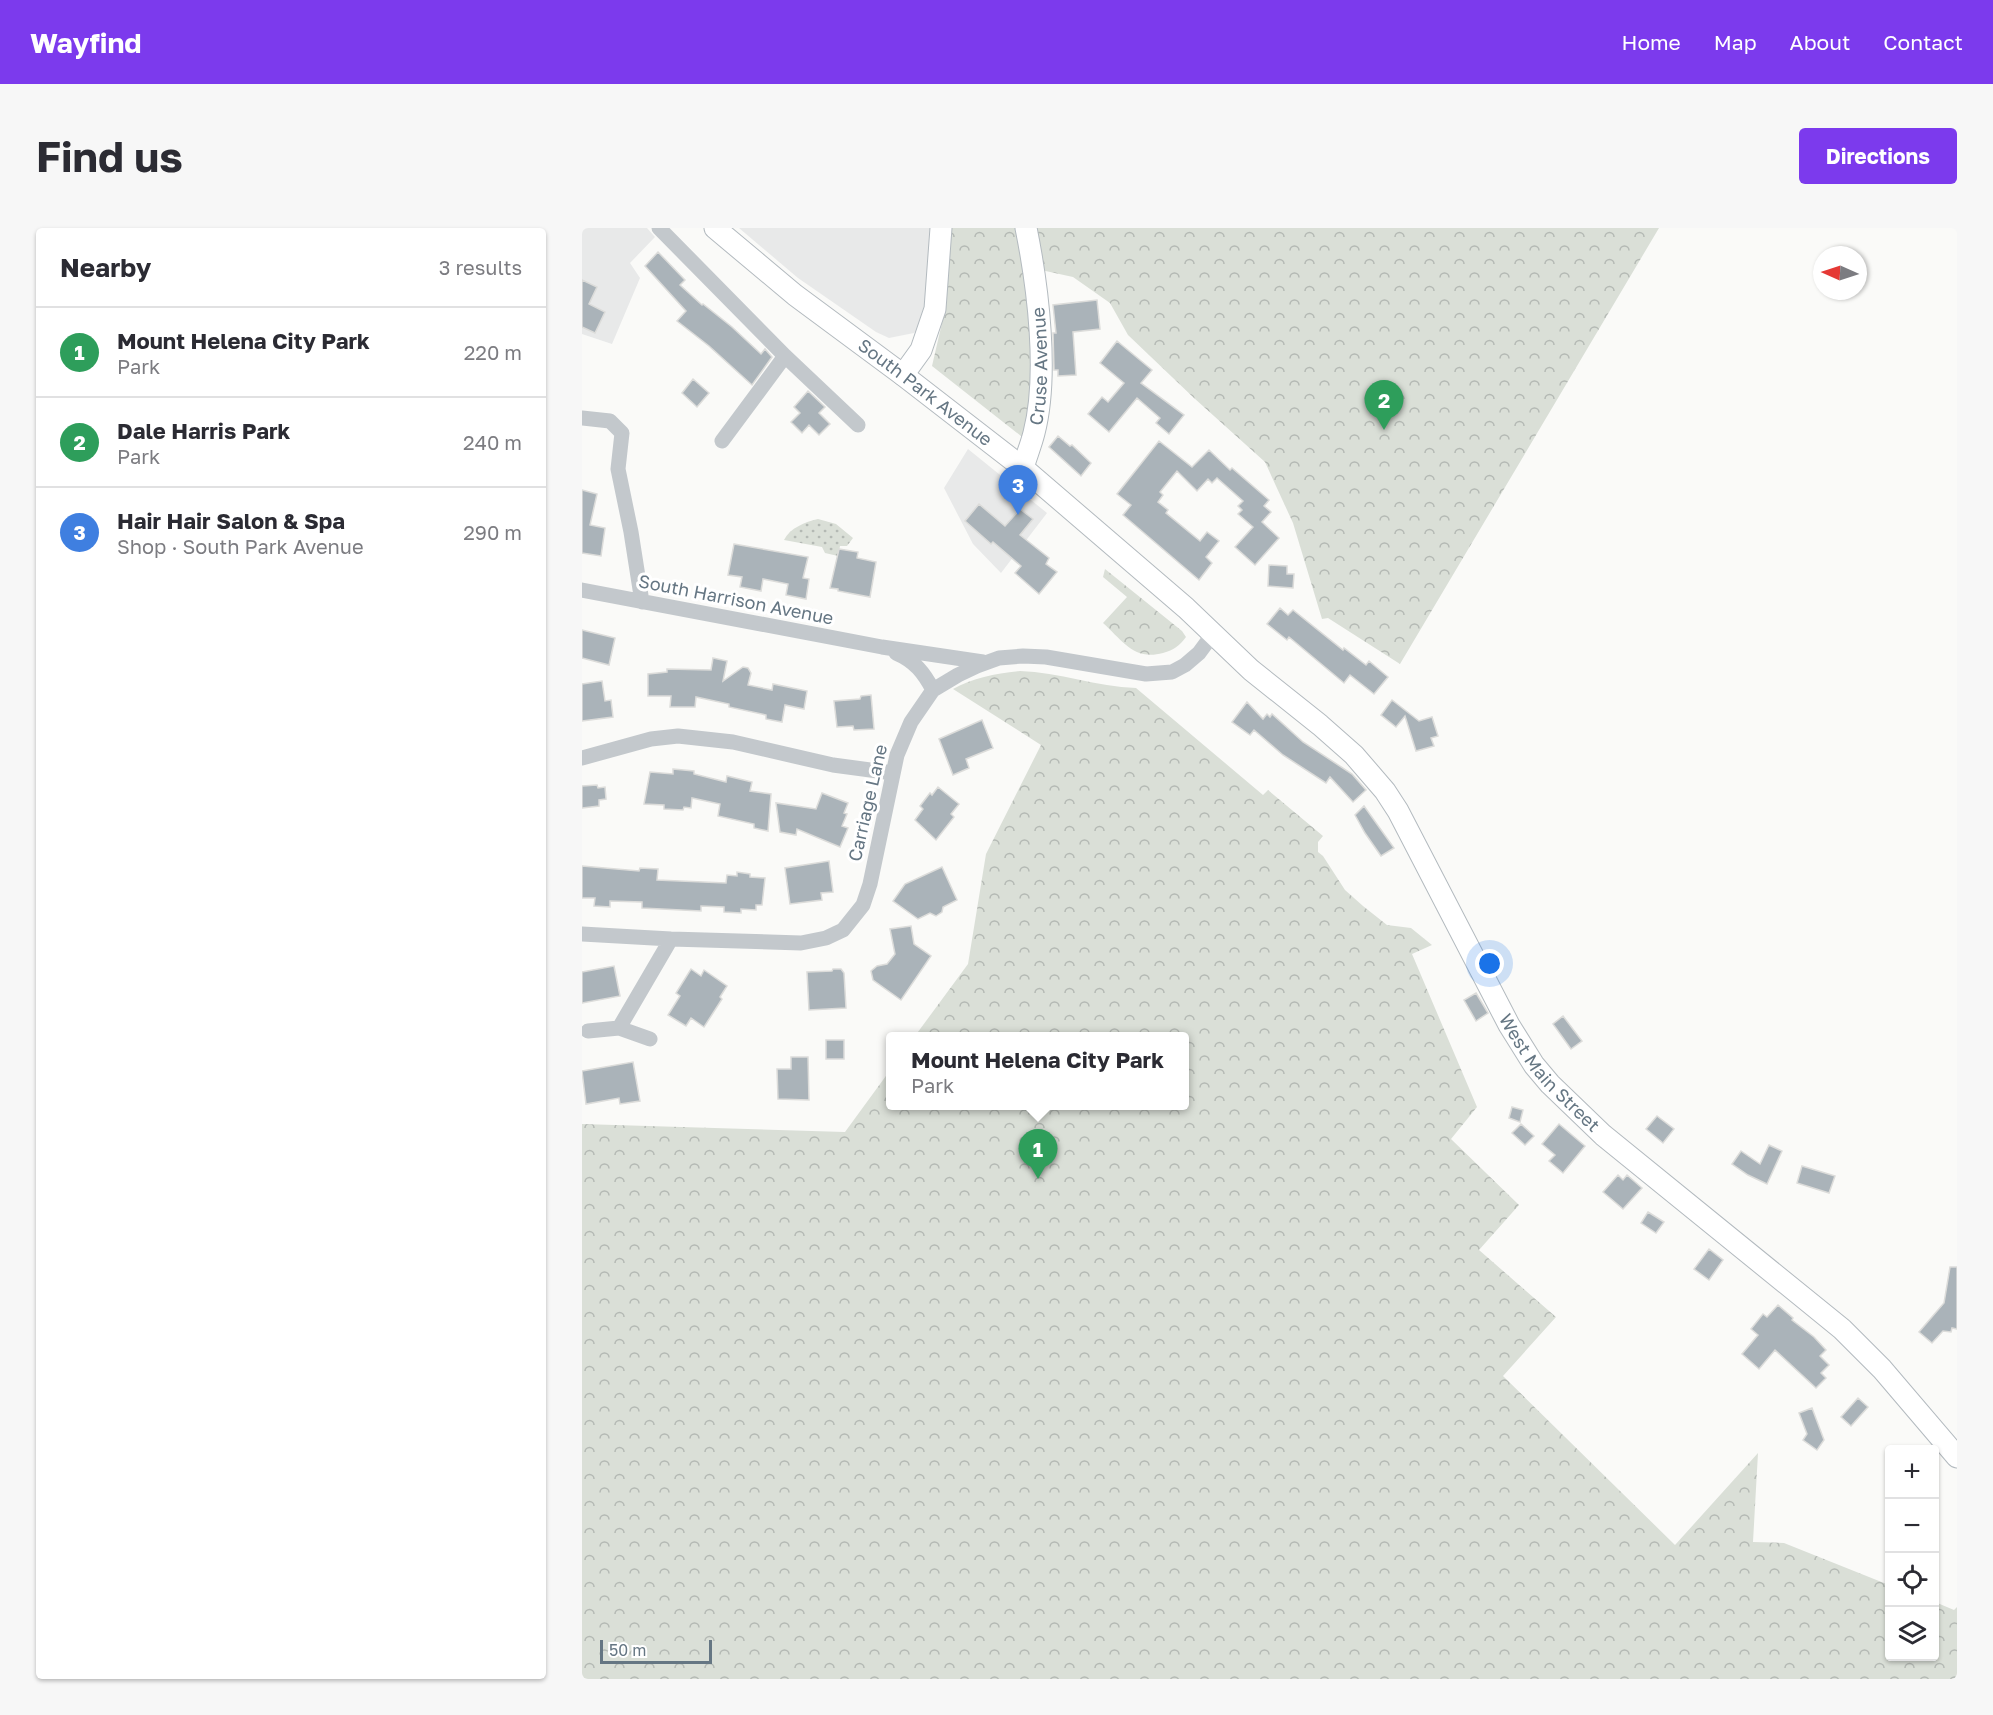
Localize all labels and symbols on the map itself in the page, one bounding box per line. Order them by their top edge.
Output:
north arrow [1813,246,1867,300]
street label: Cruse Avenue [1024,306,1051,427]
street label: South Park Avenue [854,334,997,450]
pin: 2 [1364,380,1404,430]
pin: 3 [998,466,1038,515]
street label: South Harrison Avenue [637,569,836,629]
street label: Carriage Lane [843,742,891,864]
your location [1475,949,1504,978]
street label: West Main Street [1495,1010,1605,1136]
pin: 1 [1018,1130,1058,1179]
scale bar [600,1637,712,1664]

